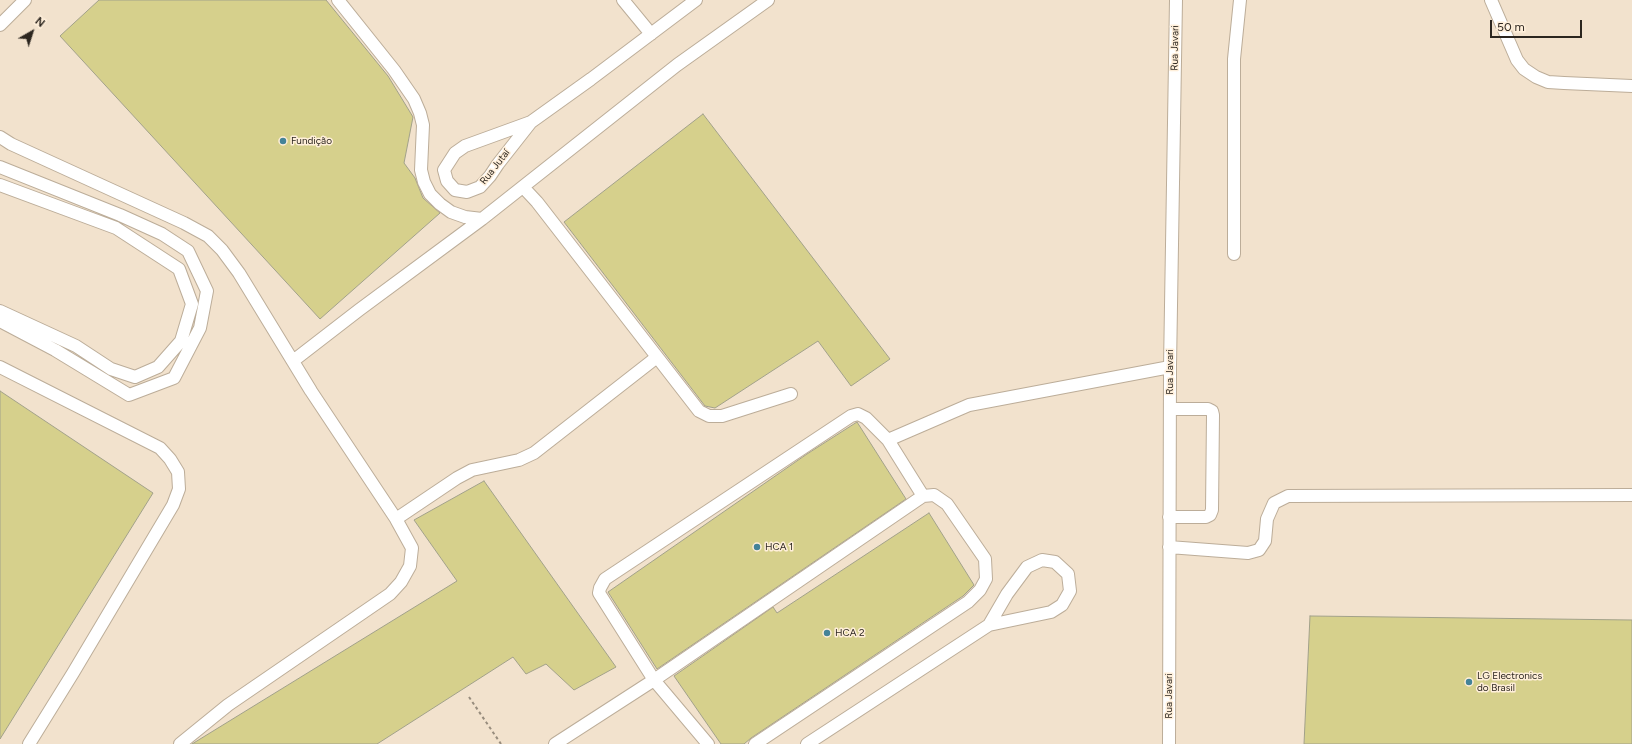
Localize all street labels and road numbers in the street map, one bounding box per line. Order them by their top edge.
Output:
street label: Rua Javari [1169,25,1181,71]
street label: Rua Jutaí [478,147,512,187]
street label: Rua Javari [1164,349,1176,395]
street label: Rua Javari [1163,673,1175,719]

